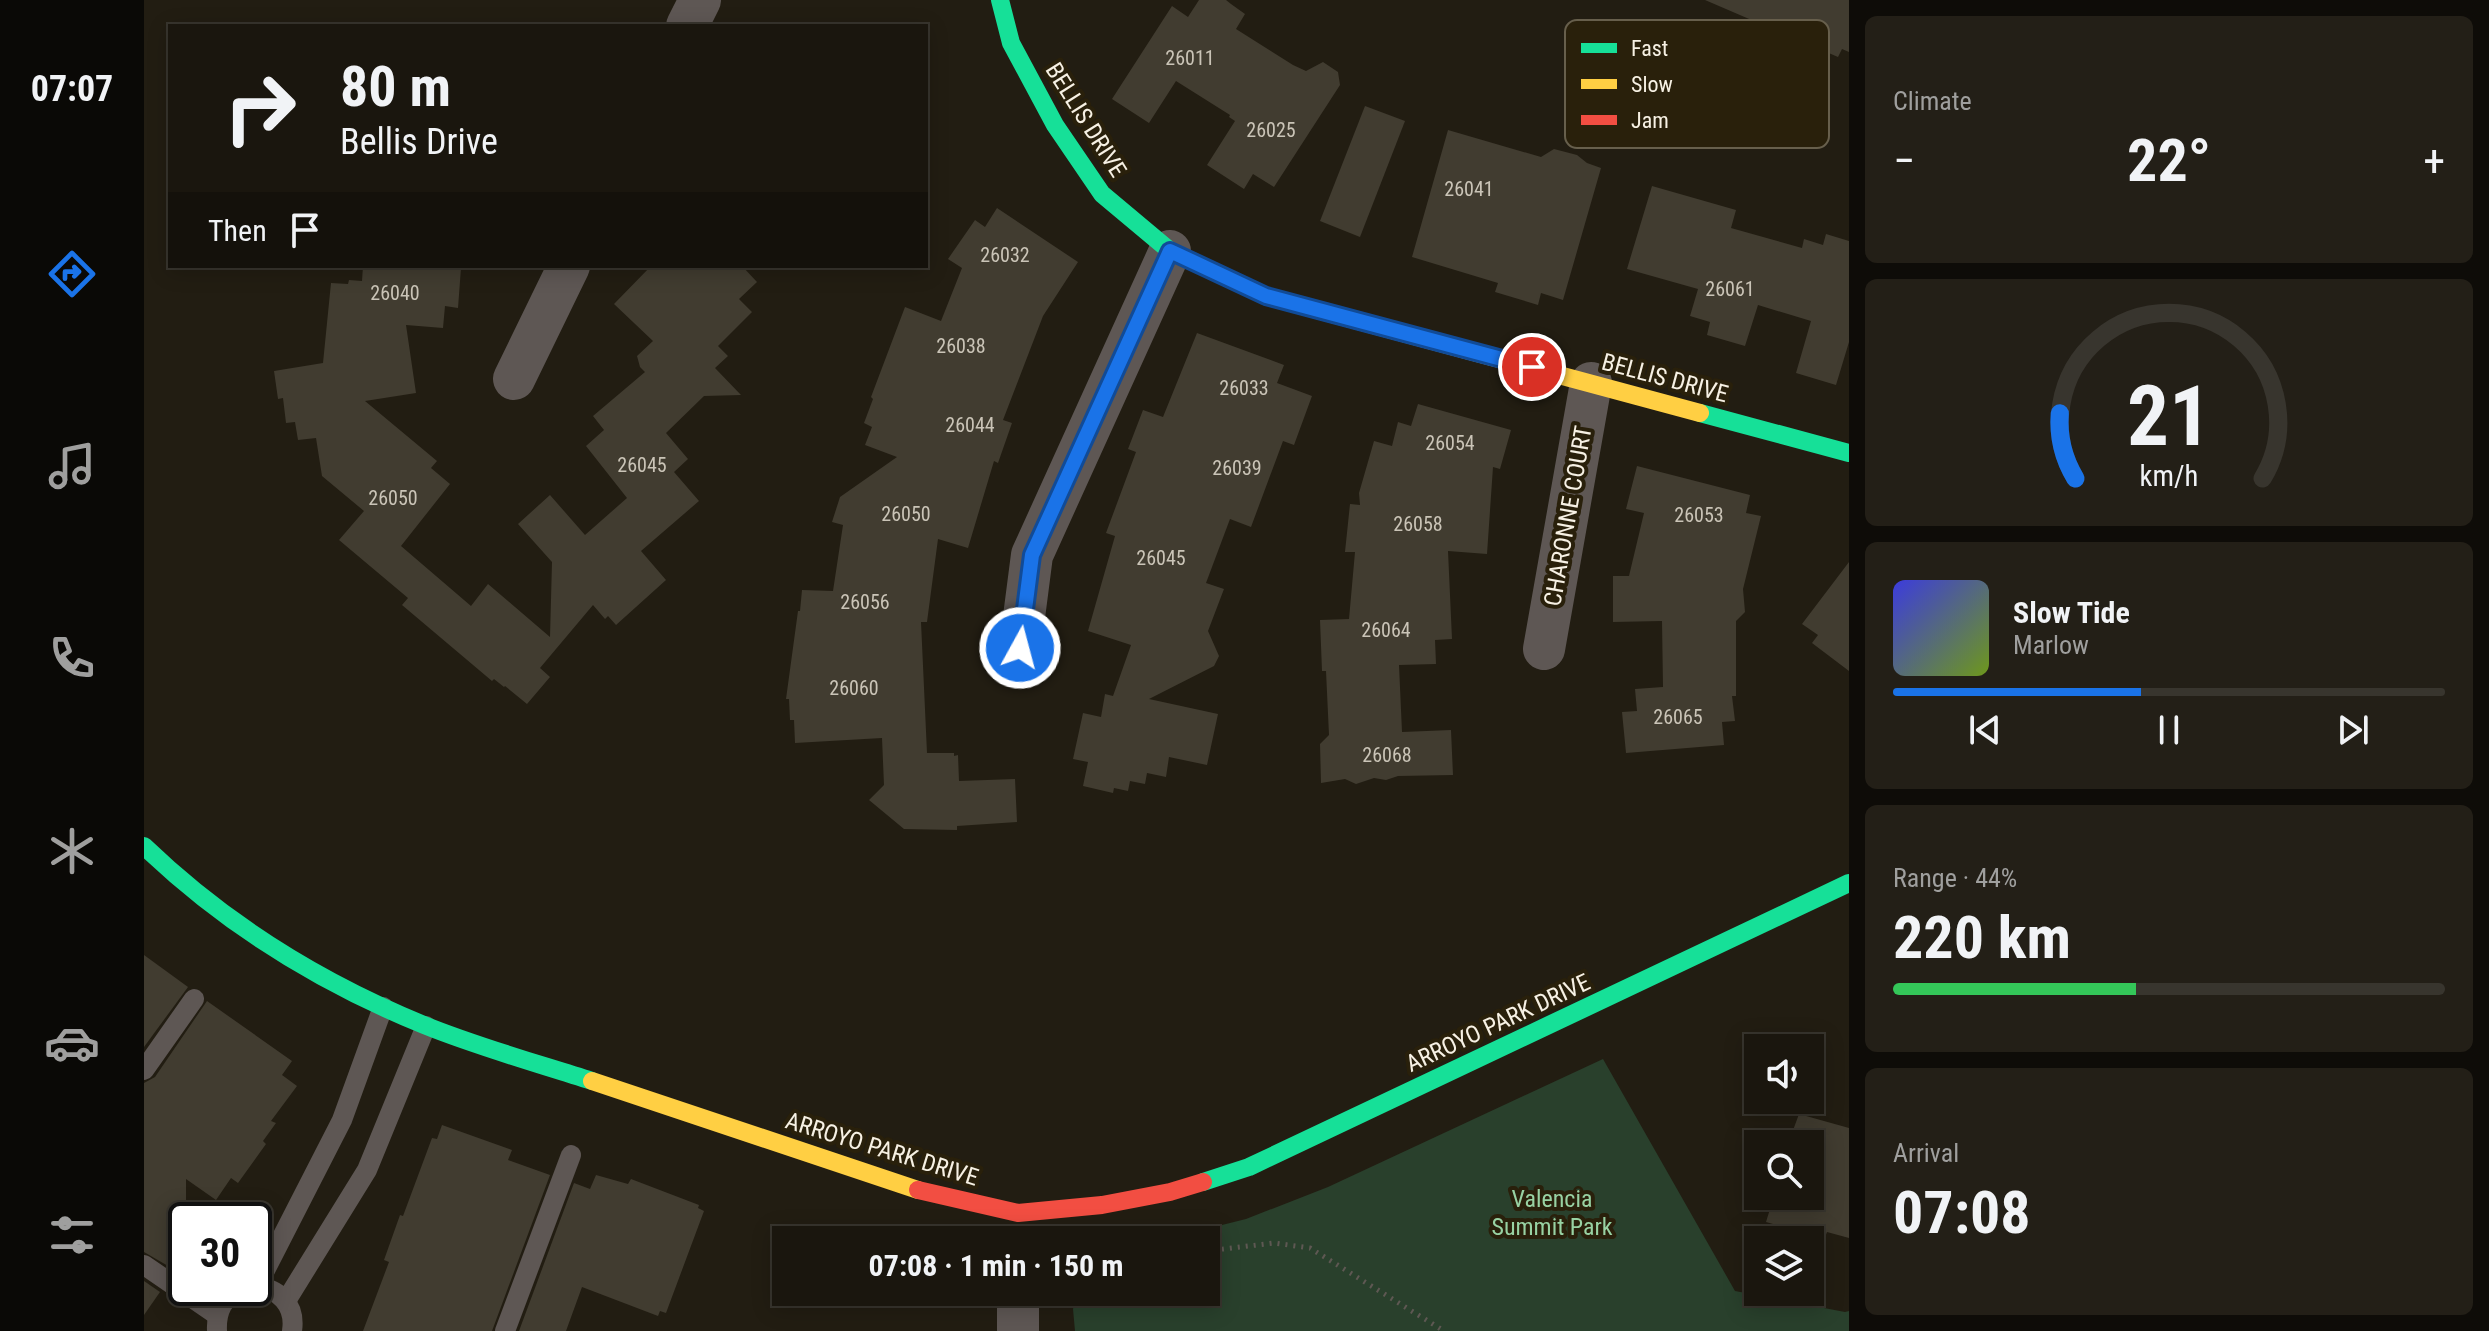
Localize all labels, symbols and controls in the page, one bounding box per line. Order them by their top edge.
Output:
legend [1565,20,1829,148]
text: Fast [1631,36,1668,61]
house number: 26011 [1165,46,1215,70]
text: 80 m [340,54,451,120]
icon: right [208,56,312,160]
street label: BELLIS DRIVE [1040,58,1132,182]
text: 07:07 [31,68,113,110]
text: Slow [1631,72,1673,97]
text: Climate [1893,86,1972,116]
text: Jam [1631,108,1669,133]
house number: 26025 [1246,118,1296,142]
text: Bellis Drive [340,121,498,163]
text: 22° [2127,125,2211,196]
text: − [1893,135,1915,187]
text: + [2423,135,2445,187]
house number: 26041 [1444,177,1494,201]
icon: arrive [283,208,327,252]
text: Then [208,213,267,248]
house number: 26032 [980,243,1030,267]
icon: directions [44,246,100,302]
house number: 26061 [1705,277,1755,301]
house number: 26040 [370,281,420,305]
pin [1498,333,1566,401]
house number: 26038 [936,334,986,358]
icon: arrive [1510,345,1554,389]
street label: BELLIS DRIVE [1599,348,1731,408]
text: 21 [2127,367,2211,464]
house number: 26033 [1219,376,1269,400]
house number: 26044 [945,413,995,437]
street label: CHARONNE COURT [1538,424,1598,608]
house number: 26054 [1425,431,1475,455]
icon: music [44,438,100,494]
house number: 26045 [617,453,667,477]
house number: 26039 [1212,456,1262,480]
text: km/h [2140,459,2198,493]
house number: 26050 [368,486,418,510]
house number: 26050 [881,502,931,526]
house number: 26053 [1674,503,1724,527]
house number: 26058 [1393,512,1443,536]
house number: 26045 [1136,546,1186,570]
house number: 26056 [840,590,890,614]
text: Slow Tide [2013,595,2130,630]
position arrow [978,606,1062,690]
house number: 26064 [1361,618,1411,642]
icon: phone [44,630,100,686]
text: Marlow [2013,630,2089,660]
house number: 26060 [829,676,879,700]
house number: 26065 [1653,705,1703,729]
icon: previous [1963,708,2007,752]
icon: pause [2147,708,2191,752]
icon: next [2331,708,2375,752]
house number: 26068 [1362,743,1412,767]
icon: climate [44,823,100,879]
text: Range · 44% [1893,863,2017,893]
text: 220 km [1893,902,2071,973]
street label: ARROYO PARK DRIVE [1401,968,1595,1078]
icon: car [44,1015,100,1071]
map controls [1744,1034,1824,1306]
button: sound [1744,1034,1824,1114]
street label: ARROYO PARK DRIVE [782,1106,982,1192]
button: search [1744,1130,1824,1210]
text: Arrival [1893,1138,1959,1168]
text: 07:08 [1893,1177,2031,1248]
park label: Valencia Summit Park [1491,1185,1613,1241]
speed limit sign: 30 [168,1202,272,1306]
icon: filters [44,1207,100,1263]
button: layers [1744,1226,1824,1306]
text: 07:08 · 1 min · 150 m [869,1248,1123,1283]

